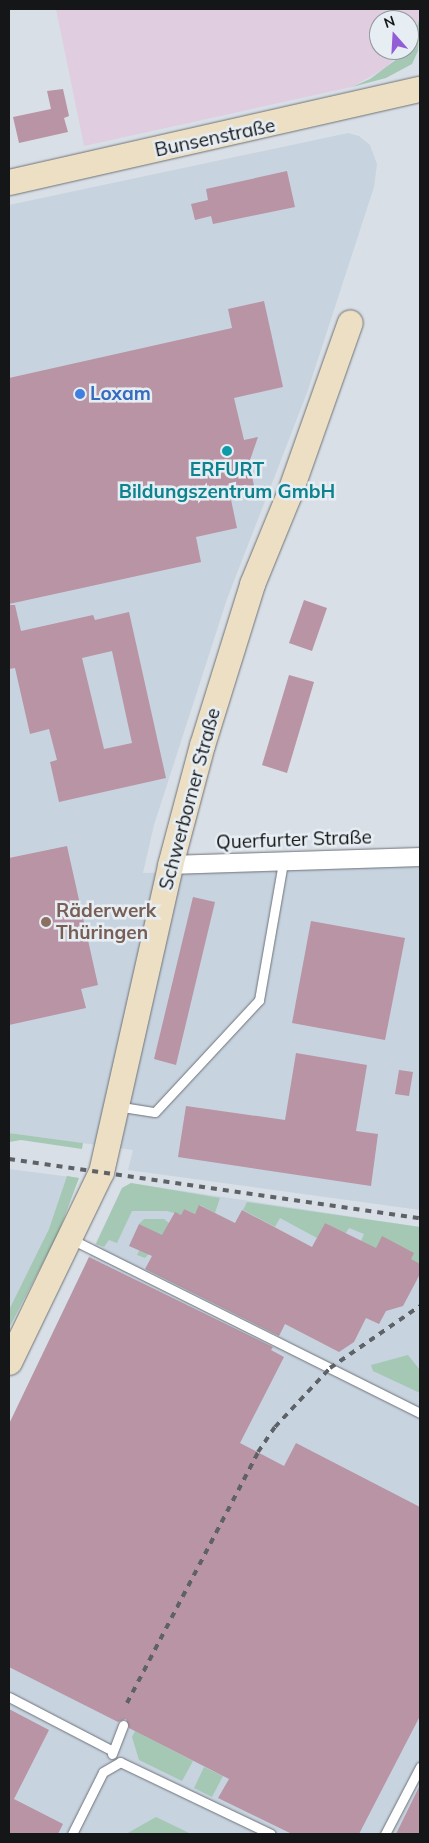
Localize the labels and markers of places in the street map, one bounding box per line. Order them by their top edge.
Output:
place label: Loxam [90,383,151,405]
marker: Loxam [74,388,86,400]
marker: ERFURT Bildungszentrum GmbH [221,445,233,457]
place label: ERFURT Bildungszentrum GmbH [119,459,335,503]
place label: Räderwerk Thüringen [56,900,156,944]
marker: Räderwerk Thüringen [40,916,52,928]

